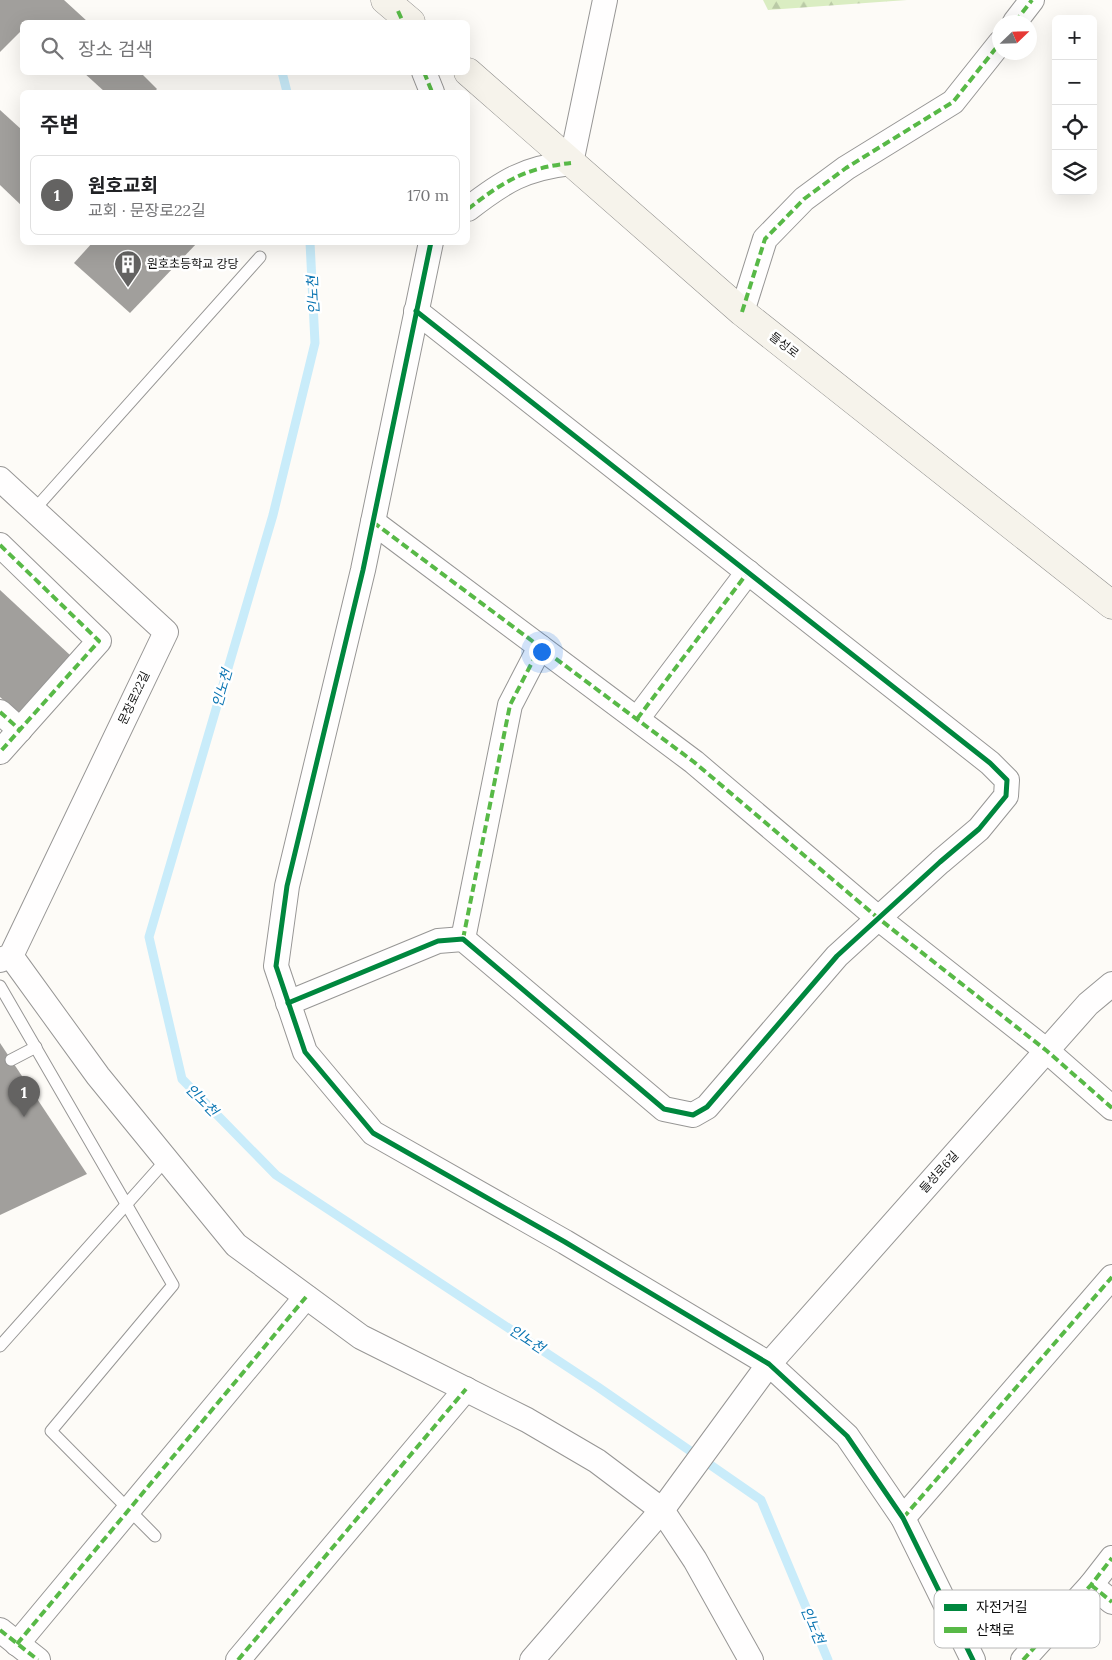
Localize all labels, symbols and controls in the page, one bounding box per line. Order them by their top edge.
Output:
north arrow [992,15,1037,60]
map controls [1052,15,1097,195]
button: + [1052,15,1097,60]
search box [20,20,470,75]
icon: search [38,34,66,62]
text: 장소 검색 [78,37,153,61]
button: − [1052,60,1097,105]
button: locate [1052,105,1097,150]
text: 주변 [40,111,79,138]
button: layers [1052,150,1097,195]
text: 원호교회 [88,173,158,197]
text: 1 [54,185,60,205]
text: 170 m [407,185,449,205]
text: 교회 · 문장로22길 [88,200,206,220]
building icon: 원호초등학교 강당 [113,249,143,288]
place label: 원호초등학교 강당 [147,256,238,271]
water label: 인노천 [303,274,323,315]
street label: 들성로 [767,328,802,361]
your location [529,639,555,665]
water label: 인노천 [208,666,236,709]
street label: 문장로22길 [115,669,152,727]
pin: 1 [8,1076,40,1117]
water label: 인노천 [182,1080,223,1121]
street label: 들성로6길 [916,1148,961,1196]
water label: 인노천 [506,1321,549,1358]
legend [934,1590,1100,1648]
text: 자전거길 [976,1598,1028,1616]
water label: 인노천 [797,1604,829,1647]
text: 산책로 [976,1621,1015,1639]

